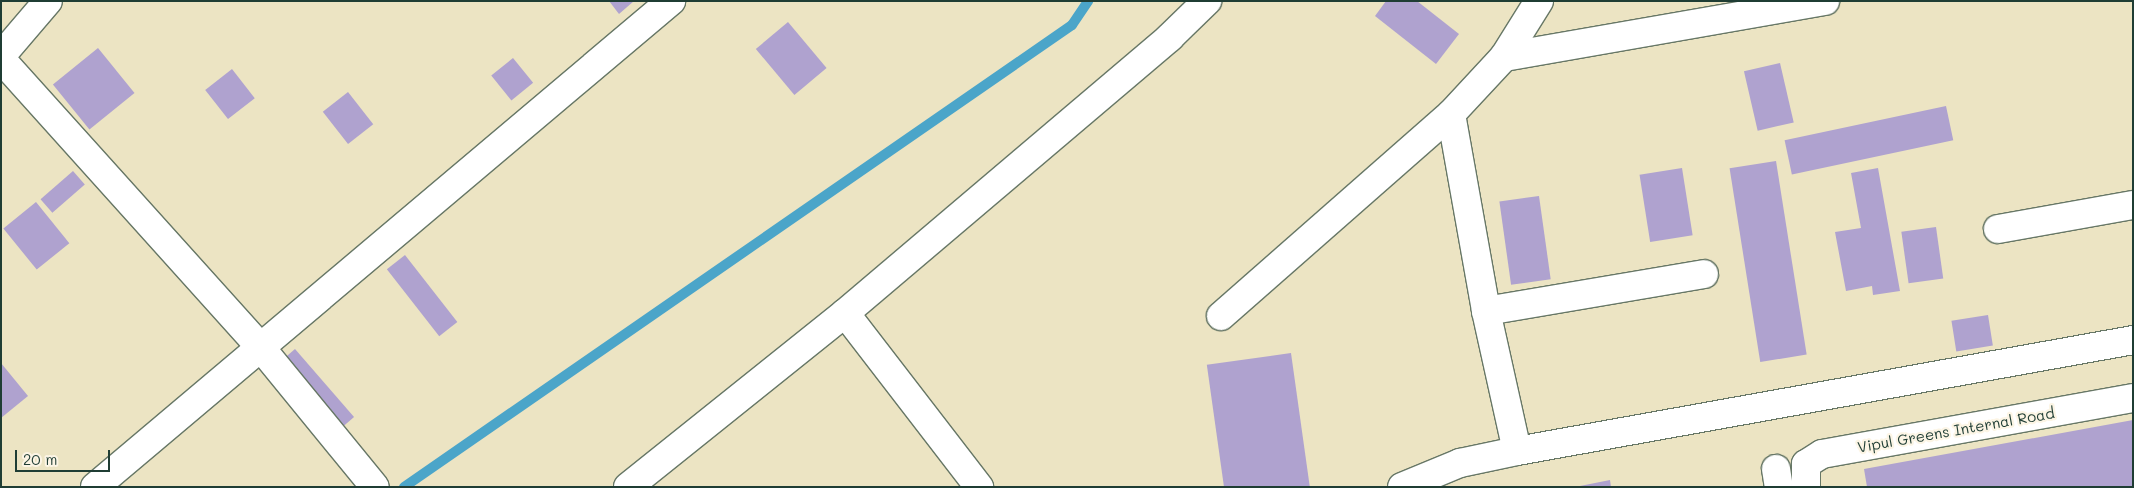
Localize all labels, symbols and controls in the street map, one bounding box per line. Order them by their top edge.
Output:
street label: Vipul Greens Internal Road [1856,404,2056,456]
scale bar [18,440,112,472]
text: 20 m [23,449,57,469]

